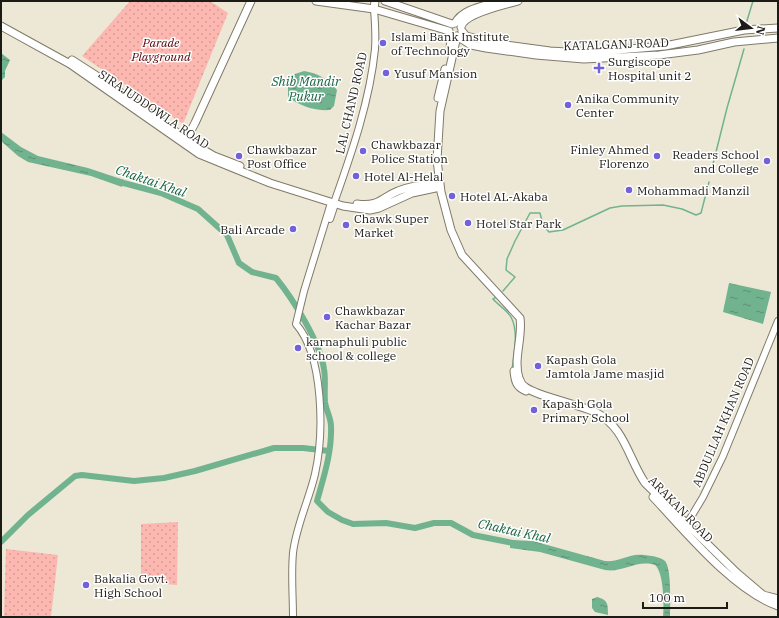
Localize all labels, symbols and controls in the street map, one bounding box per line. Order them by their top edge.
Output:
north arrow [731,8,771,48]
text: N [753,25,769,37]
place label: Islami Bank Institute of Technology [391,29,509,58]
park label: Parade Playground [131,35,191,64]
street label: KATALGANJ ROAD [563,35,669,53]
marker: Islami Bank Institute of Technology [378,38,388,48]
street label: LAL CHAND ROAD [332,50,370,156]
place label: Surgiscope Hospital unit 2 [608,54,691,83]
marker: Surgiscope Hospital unit 2 [593,62,605,74]
street label: SIRAJUDDOWLA ROAD [96,66,212,152]
place label: Yusuf Mansion [394,66,478,81]
marker: Yusuf Mansion [381,68,391,78]
water label: Shib Mandir Pukur [270,73,341,105]
place label: Anika Community Center [576,91,679,120]
marker: Anika Community Center [563,100,573,110]
place label: Chawkbazar Police Station [371,137,448,166]
place label: Chawkbazar Post Office [247,142,318,171]
place label: Finley Ahmed Florenzo [570,142,649,171]
marker: Chawkbazar Police Station [358,146,368,156]
place label: Readers School and College [672,147,759,176]
marker: Chawkbazar Post Office [234,151,244,161]
marker: Finley Ahmed Florenzo [652,151,662,161]
marker: Readers School and College [762,156,772,166]
water label: Chaktai Khal [114,161,189,201]
place label: Hotel Al-Helal [364,169,444,184]
marker: Hotel Al-Helal [351,171,361,181]
place label: Mohammadi Manzil [637,183,750,198]
marker: Mohammadi Manzil [624,185,634,195]
place label: Hotel AL-Akaba [460,189,548,204]
marker: Hotel AL-Akaba [447,191,457,201]
place label: Chawk Super Market [354,211,429,240]
place label: Hotel Star Park [476,216,561,231]
marker: Hotel Star Park [463,218,473,228]
marker: Chawk Super Market [341,220,351,230]
place label: Bali Arcade [220,222,285,237]
marker: Bali Arcade [288,224,298,234]
place label: Chawkbazar Kachar Bazar [335,303,411,332]
marker: Chawkbazar Kachar Bazar [322,312,332,322]
place label: karnaphuli public school & college [306,334,407,363]
marker: karnaphuli public school & college [293,343,303,353]
place label: Kapash Gola Jamtola Jame masjid [546,352,665,381]
street label: ABDULLAH KHAN ROAD [689,355,757,489]
marker: Kapash Gola Jamtola Jame masjid [533,361,543,371]
place label: Kapash Gola Primary School [542,396,630,425]
marker: Kapash Gola Primary School [529,405,539,415]
street label: ARAKAN ROAD [646,473,716,545]
water label: Chaktai Khal [476,515,552,547]
place label: Bakalia Govt. High School [94,571,168,600]
marker: Bakalia Govt. High School [81,580,91,590]
scale bar [643,584,727,610]
text: 100 m [649,590,685,605]

